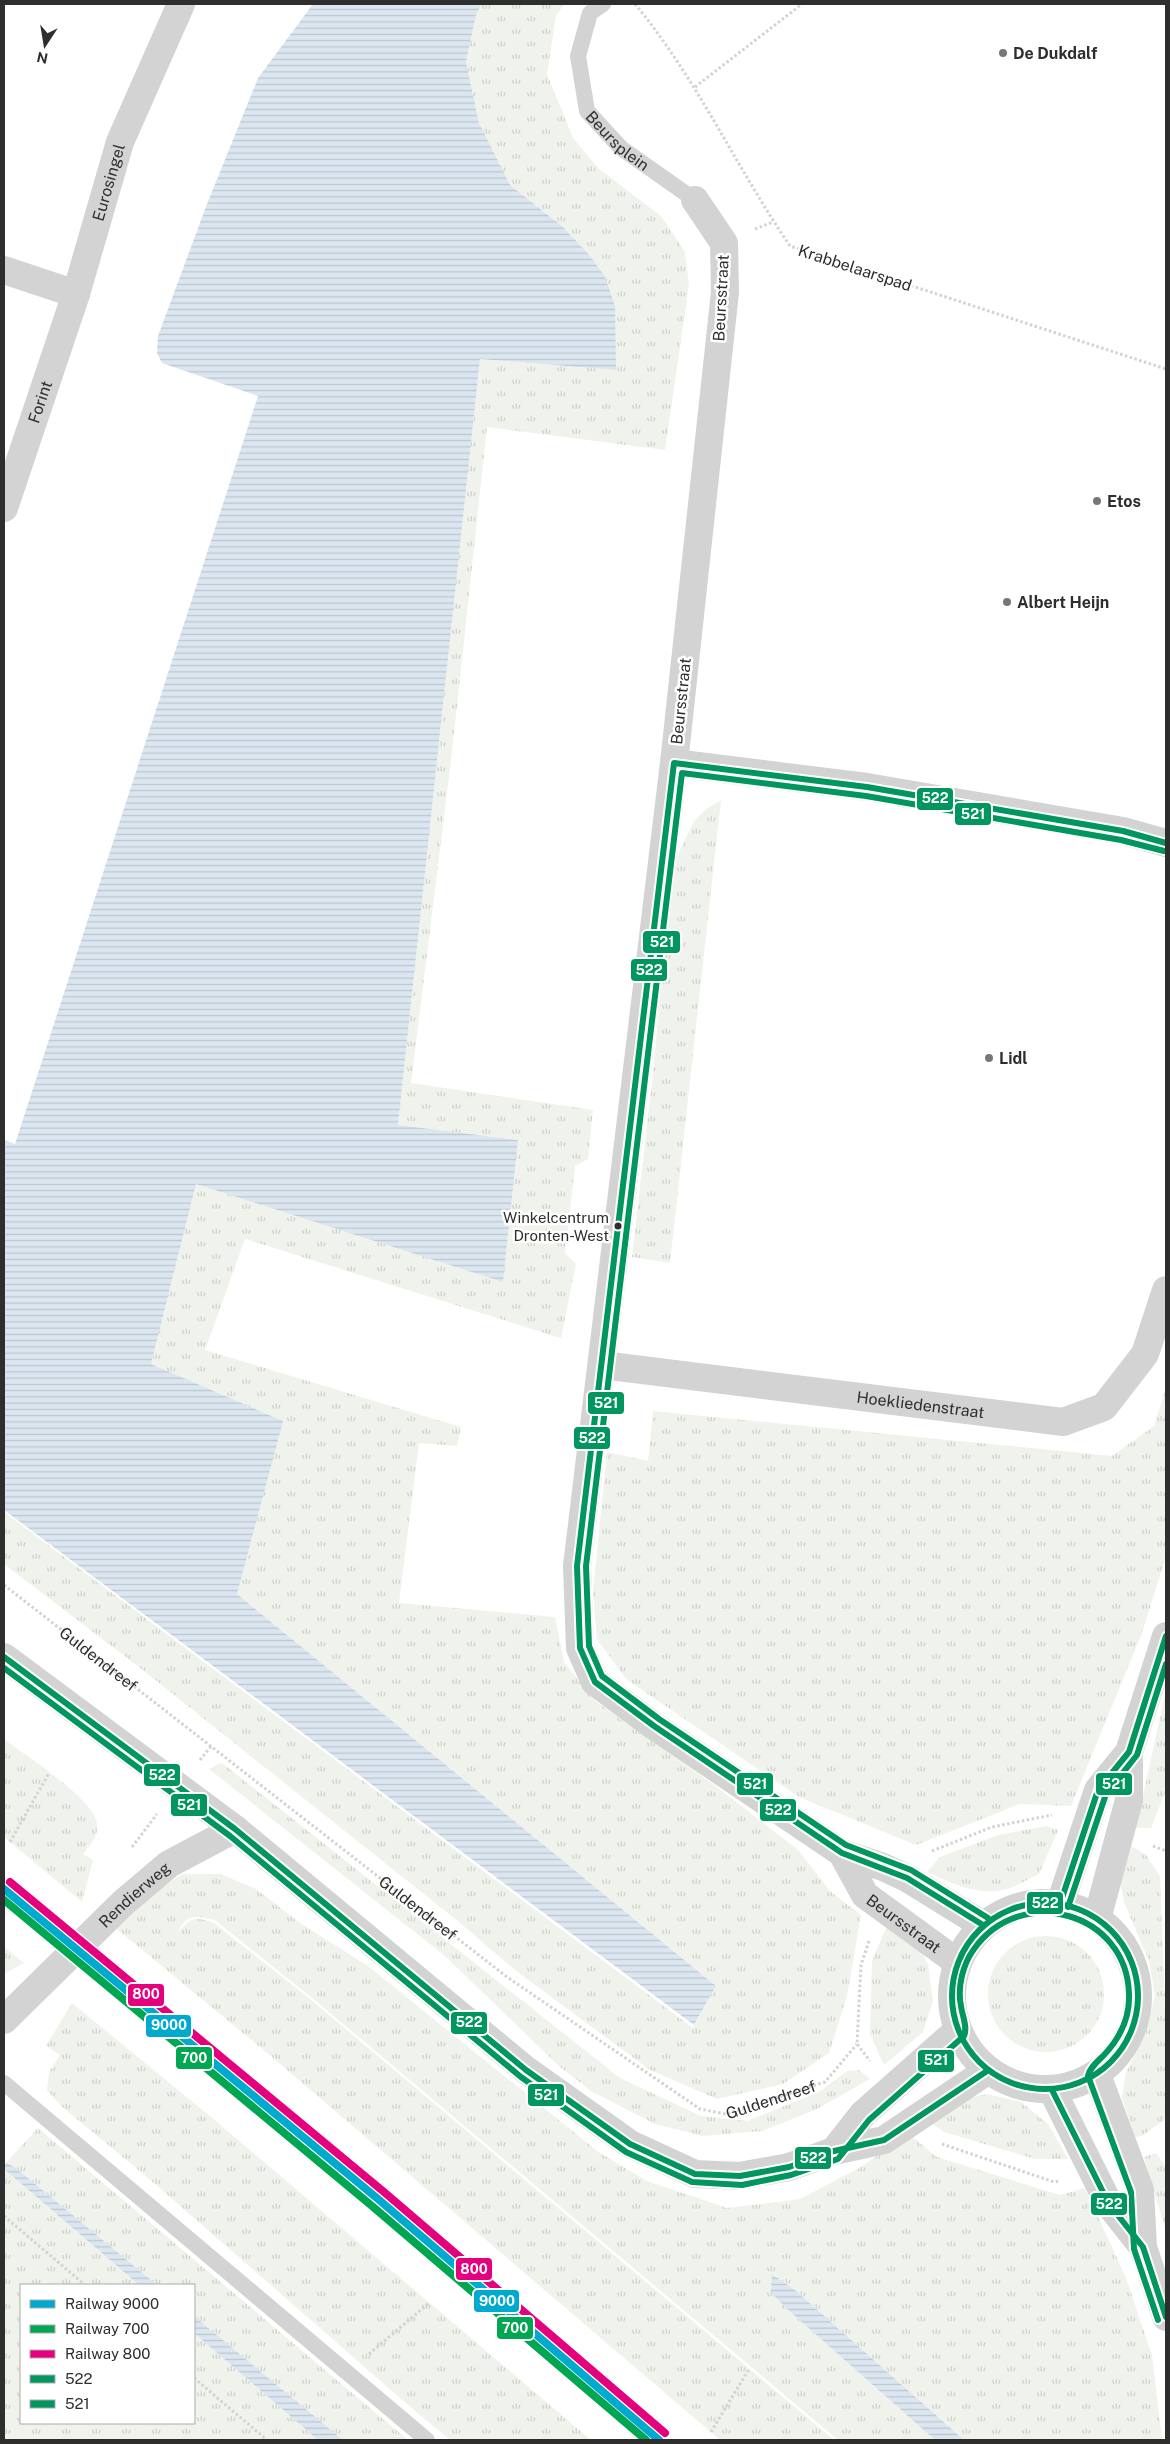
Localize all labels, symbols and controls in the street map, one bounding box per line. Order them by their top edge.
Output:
north arrow [20,20,70,70]
place label: De Dukdalf [1013,44,1098,63]
marker: De Dukdalf [997,47,1009,59]
text: N [35,49,49,67]
street label: Beursplein [582,107,653,174]
street label: Eurosingel [88,141,129,223]
street label: Krabbelaarspad [796,241,914,295]
street label: Beursstraat [709,254,733,342]
street label: Forint [24,378,56,426]
place label: Etos [1107,492,1141,511]
marker: Etos [1091,495,1103,507]
place label: Albert Heijn [1017,593,1109,612]
marker: Albert Heijn [1001,596,1013,608]
street label: Beursstraat [667,657,695,745]
line badge: 522 [916,787,954,811]
text: 522 [921,790,949,806]
line badge: 521 [954,802,992,826]
text: 521 [961,806,985,822]
line badge: 521 [642,930,681,954]
text: 521 [650,934,674,950]
line badge: 522 [630,958,668,982]
text: 522 [635,962,663,978]
place label: Lidl [999,1049,1028,1068]
marker: Lidl [983,1052,995,1064]
place label: Winkelcentrum Dronten-West [503,1209,609,1244]
marker: Winkelcentrum Dronten-West [613,1221,623,1231]
street label: Hoekliedenstraat [856,1387,986,1422]
line badge: 521 [587,1391,625,1415]
text: 521 [594,1395,618,1411]
line badge: 522 [573,1426,611,1450]
text: 522 [578,1430,606,1446]
street label: Guldendreef [56,1623,141,1695]
line badge: 522 [143,1763,181,1787]
text: 522 [148,1767,176,1783]
line badge: 521 [736,1772,774,1796]
line badge: 521 [1095,1772,1133,1796]
text: 521 [743,1776,767,1792]
text: 521 [1102,1776,1126,1792]
line badge: 521 [170,1793,208,1817]
text: 521 [177,1797,201,1813]
line badge: 522 [759,1798,797,1822]
text: 522 [764,1802,792,1818]
street label: Rendierweg [95,1858,174,1931]
street label: Guldendreef [375,1872,461,1944]
street label: Beursstraat [863,1890,945,1957]
line badge: 522 [1026,1891,1064,1915]
text: 522 [1031,1895,1059,1911]
line badge: 800 [127,1983,165,2007]
text: 800 [132,1986,160,2002]
line badge: 522 [450,2011,488,2035]
line badge: 9000 [145,2014,192,2038]
text: 522 [455,2014,483,2030]
text: 9000 [151,2017,187,2033]
line badge: 700 [175,2046,213,2070]
line badge: 521 [917,2049,955,2073]
text: 700 [181,2050,207,2066]
text: 521 [924,2052,948,2068]
street label: Guldendreef [723,2076,818,2123]
line badge: 521 [527,2083,565,2107]
text: 521 [534,2087,558,2103]
line badge: 522 [794,2146,832,2170]
text: 522 [799,2150,827,2166]
line badge: 522 [1090,2192,1128,2216]
text: 522 [1095,2196,1123,2212]
line badge: 800 [455,2257,493,2281]
text: 800 [460,2261,488,2277]
legend [20,2284,195,2424]
line badge: 9000 [473,2289,520,2313]
text: 9000 [479,2293,515,2309]
text: Railway 9000 [65,2295,159,2312]
line badge: 700 [496,2316,534,2340]
text: Railway 700 [65,2320,150,2337]
text: 700 [502,2320,528,2336]
text: Railway 800 [65,2345,150,2362]
text: 522 [65,2370,93,2387]
text: 521 [65,2395,90,2412]

